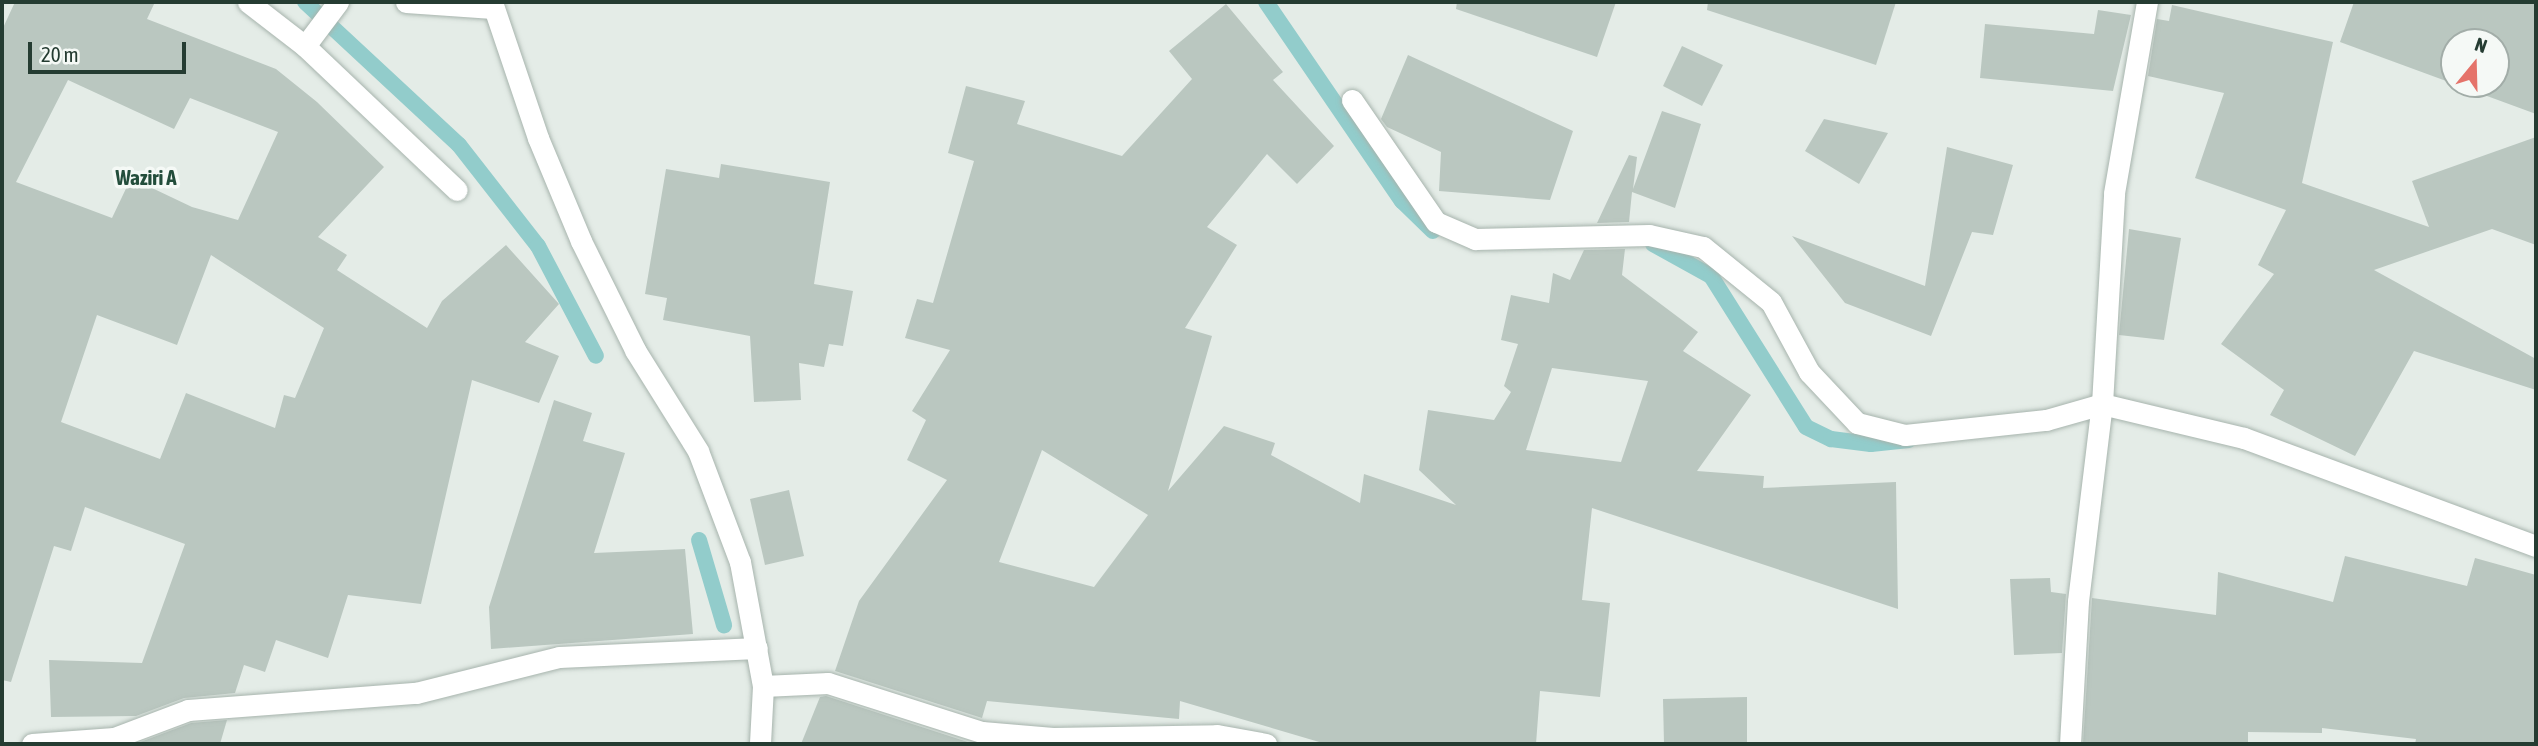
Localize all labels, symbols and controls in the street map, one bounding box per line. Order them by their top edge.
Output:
scale bar [32,28,189,72]
north arrow [2440,28,2510,98]
text: N [2472,33,2490,57]
text: 20 m [41,42,79,66]
district label: Waziri A [116,164,176,190]

